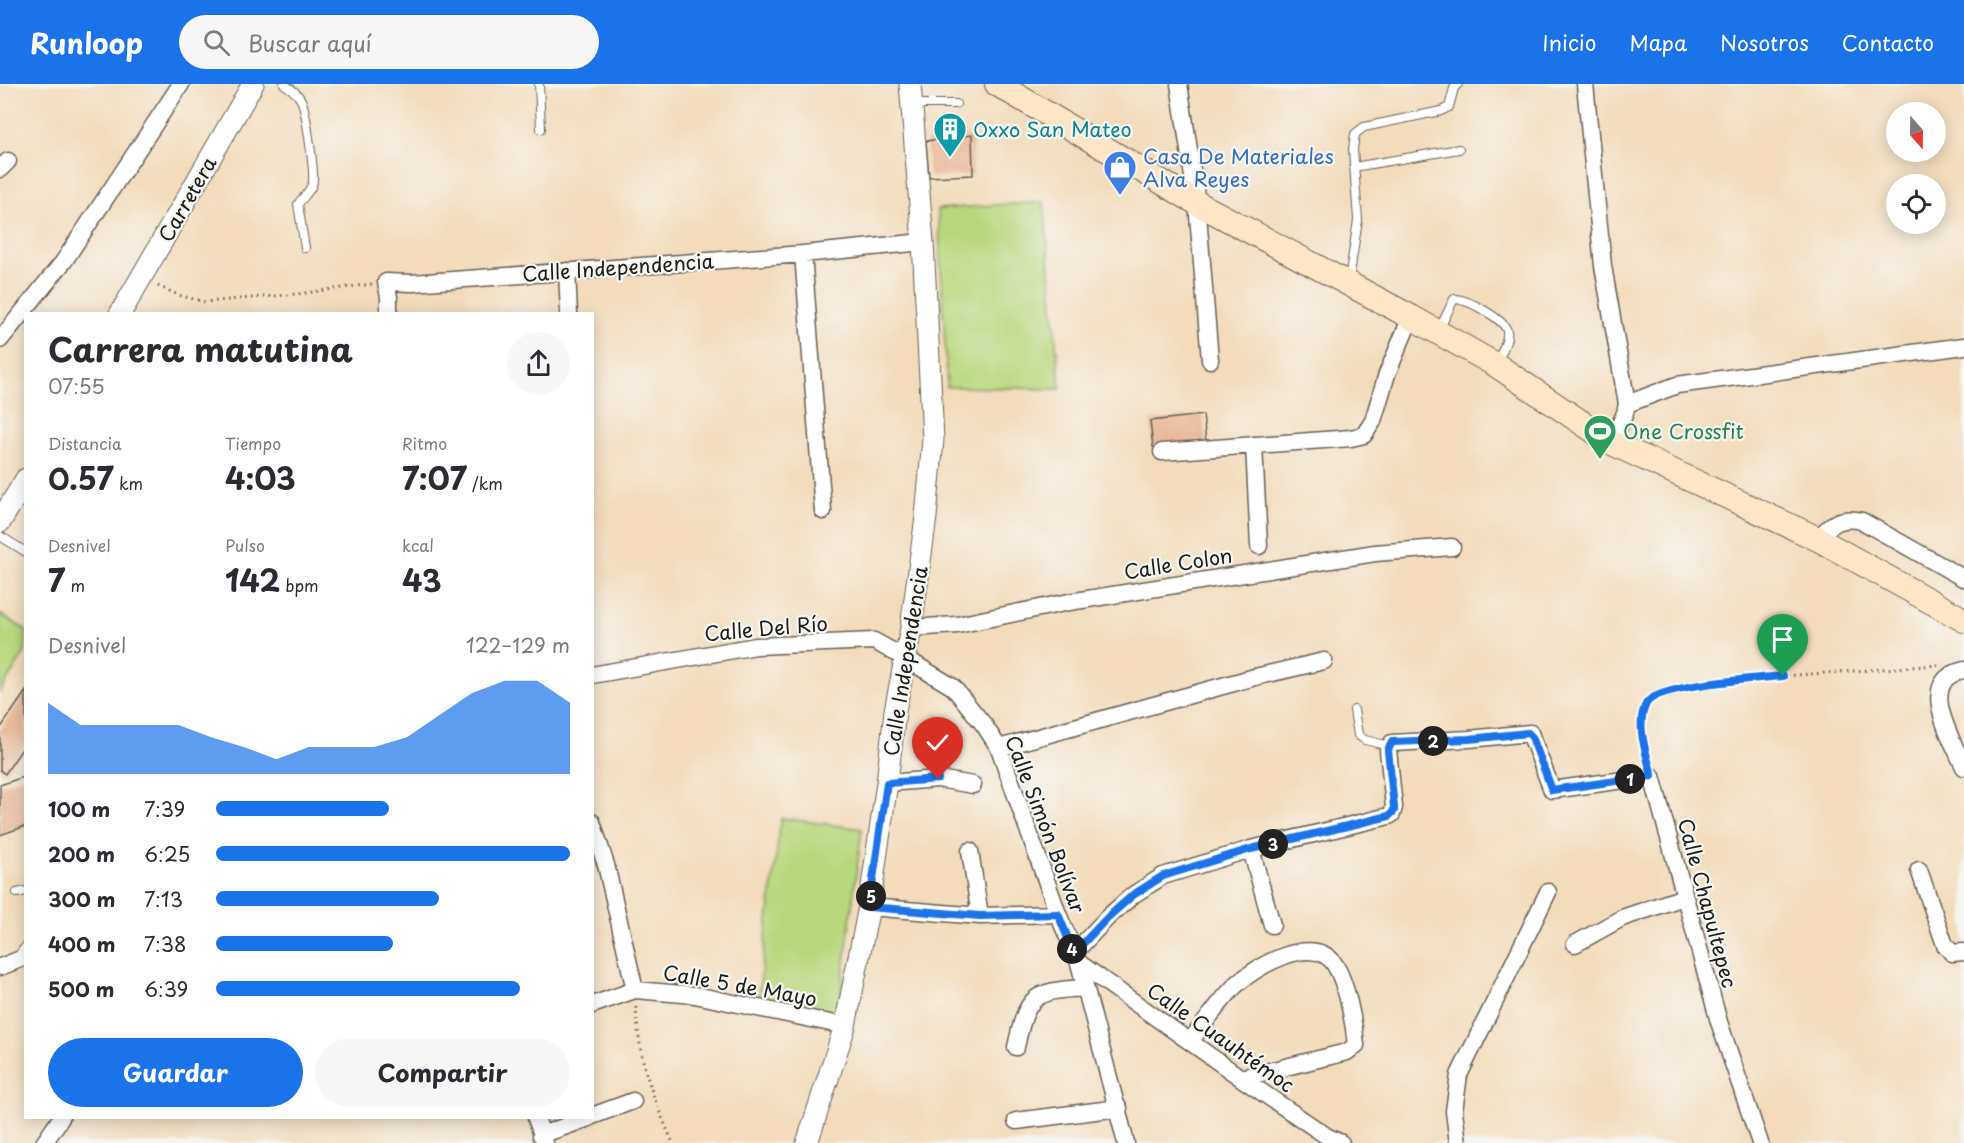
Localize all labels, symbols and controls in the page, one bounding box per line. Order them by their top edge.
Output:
search box [179,15,599,69]
text: Runloop [30,21,143,64]
icon: search [200,26,233,59]
text: Buscar aquí [248,26,372,59]
text: Inicio [1542,26,1596,58]
text: Mapa [1629,26,1687,58]
text: Nosotros [1720,26,1809,58]
text: Contacto [1842,26,1934,58]
north arrow [1886,102,1946,162]
map controls [1886,102,1946,234]
building icon: Oxxo San Mateo [932,111,968,158]
place label: Oxxo San Mateo [973,114,1132,144]
place label: Casa De Materiales Alva Reyes [1143,141,1334,194]
shop icon: Casa De Materiales Alva Reyes [1102,149,1138,196]
street label: Carretera [150,150,224,247]
button: locate [1886,174,1946,234]
street label: Calle Independencia [521,245,716,289]
text: Carrera matutina [48,323,353,373]
button: share [507,332,570,395]
text: 07:55 [48,371,105,401]
sports icon: One Crossfit [1582,413,1618,460]
place label: One Crossfit [1623,416,1744,446]
text: Distancia [48,431,122,455]
text: Tiempo [225,431,281,455]
text: Ritmo [402,431,447,455]
text: 0.57 [48,455,114,500]
text: 4:03 [225,455,296,500]
text: 7:07 [402,455,467,500]
text: km [114,471,143,495]
text: /km [467,471,503,495]
text: Desnivel [48,533,110,557]
text: Pulso [225,533,265,557]
text: kcal [402,533,434,557]
street label: Calle Colon [1122,540,1234,586]
text: 7 [48,557,65,602]
text: 142 [225,557,280,602]
text: 43 [402,557,442,602]
street label: Calle Independencia [875,563,935,758]
text: m [65,573,85,597]
text: bpm [280,573,319,597]
street label: Calle Del Río [703,608,829,648]
pin [1757,614,1808,676]
icon: arrive [1766,623,1799,656]
text: Desnivel [48,630,126,660]
text: 122–129 m [466,630,570,660]
pin [912,717,963,779]
icon: check [921,726,954,759]
pin: 2 [1418,726,1448,756]
text: 2 [1427,729,1439,753]
street label: Calle Simón Bolívar [998,731,1094,918]
pin: 1 [1615,764,1645,794]
text: 1 [1626,767,1634,791]
text: 100 m [48,794,110,824]
text: 7:39 [144,794,185,824]
street label: Calle Chapultepec [1671,815,1745,991]
pin: 3 [1258,829,1288,859]
text: 3 [1268,832,1278,856]
text: 200 m [48,839,115,869]
text: 6:25 [144,839,190,869]
pin: 5 [856,881,886,911]
text: 300 m [48,884,116,914]
text: 7:13 [144,884,183,914]
text: 5 [866,884,876,908]
text: 400 m [48,929,116,959]
text: 7:38 [144,929,186,959]
pin: 4 [1057,934,1087,964]
text: 4 [1067,937,1077,961]
street label: Calle 5 de Mayo [661,957,819,1013]
text: 500 m [48,974,115,1004]
text: 6:39 [144,974,188,1004]
street label: Calle Cuauhtémoc [1141,975,1301,1099]
button: Guardar [48,1038,303,1107]
button: Compartir [315,1038,570,1107]

